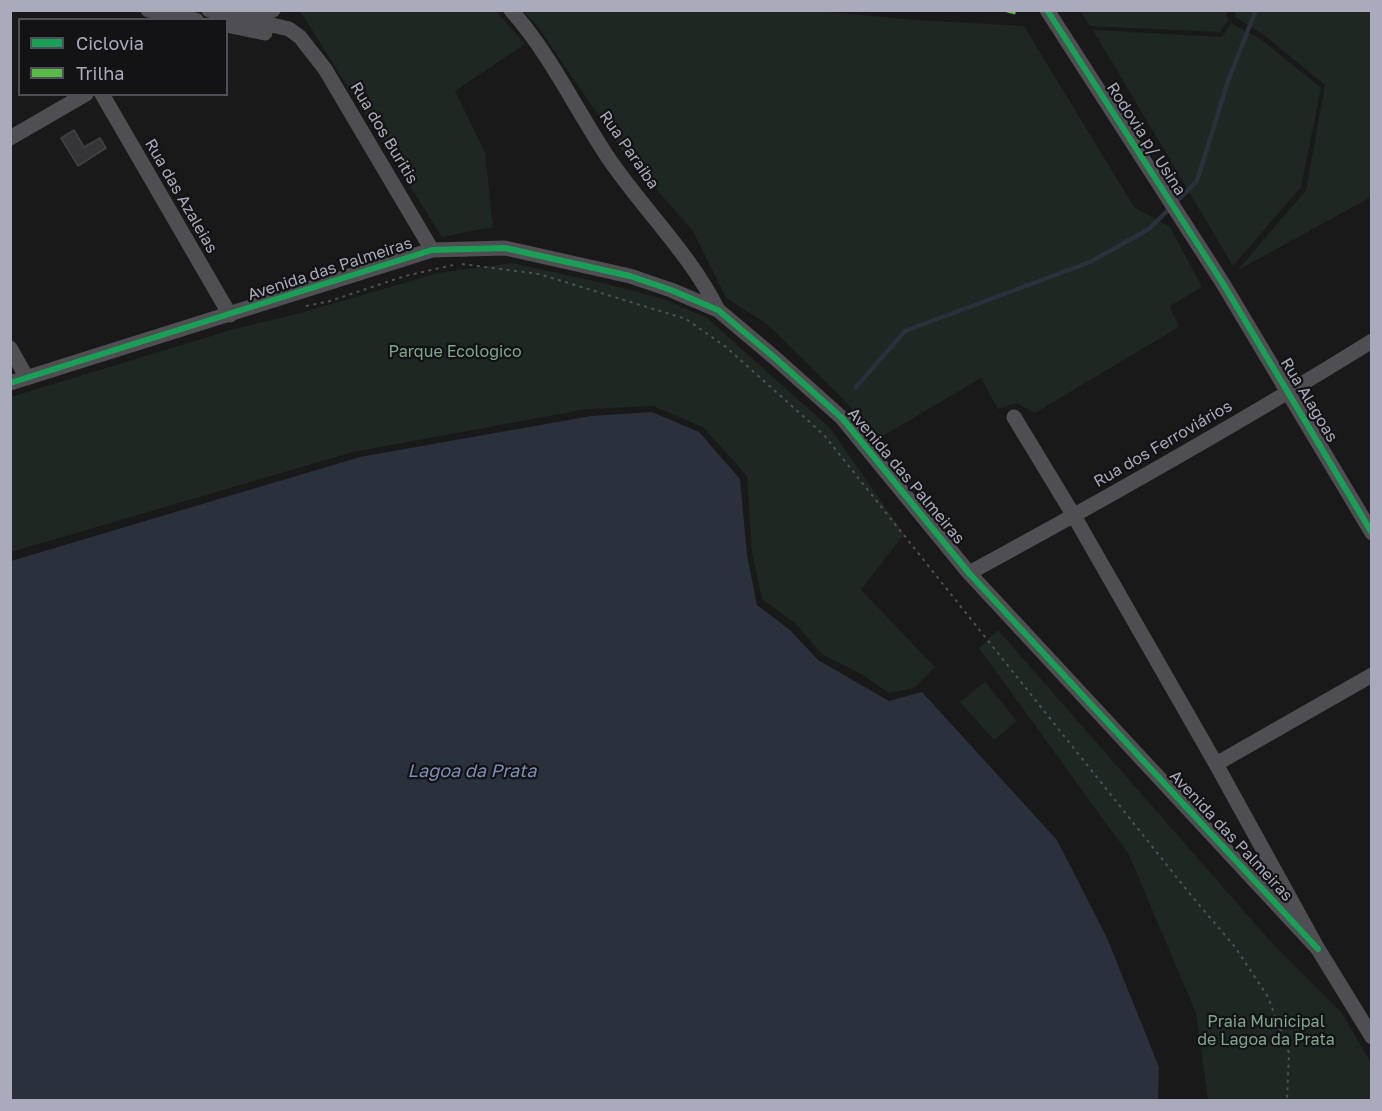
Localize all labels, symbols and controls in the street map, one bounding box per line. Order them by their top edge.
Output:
legend [18,18,228,96]
text: Ciclovia [76,32,144,54]
text: Trilha [76,62,124,84]
street label: Rua dos Buritis [346,79,422,187]
street label: Rodovia p/ Usina [1102,79,1190,199]
street label: Rua Paraiba [595,107,663,193]
street label: Rua das Azaleias [140,135,222,257]
street label: Avenida das Palmeiras [245,233,415,305]
park label: Parque Ecologico [388,342,522,362]
street label: Rua Alagoas [1276,354,1342,446]
street label: Rua dos Ferroviários [1091,397,1235,491]
street label: Avenida das Palmeiras [843,404,969,548]
water label: Lagoa da Prata [408,760,536,782]
street label: Avenida das Palmeiras [1165,767,1297,905]
park label: Praia Municipal de Lagoa da Prata [1197,1012,1335,1050]

